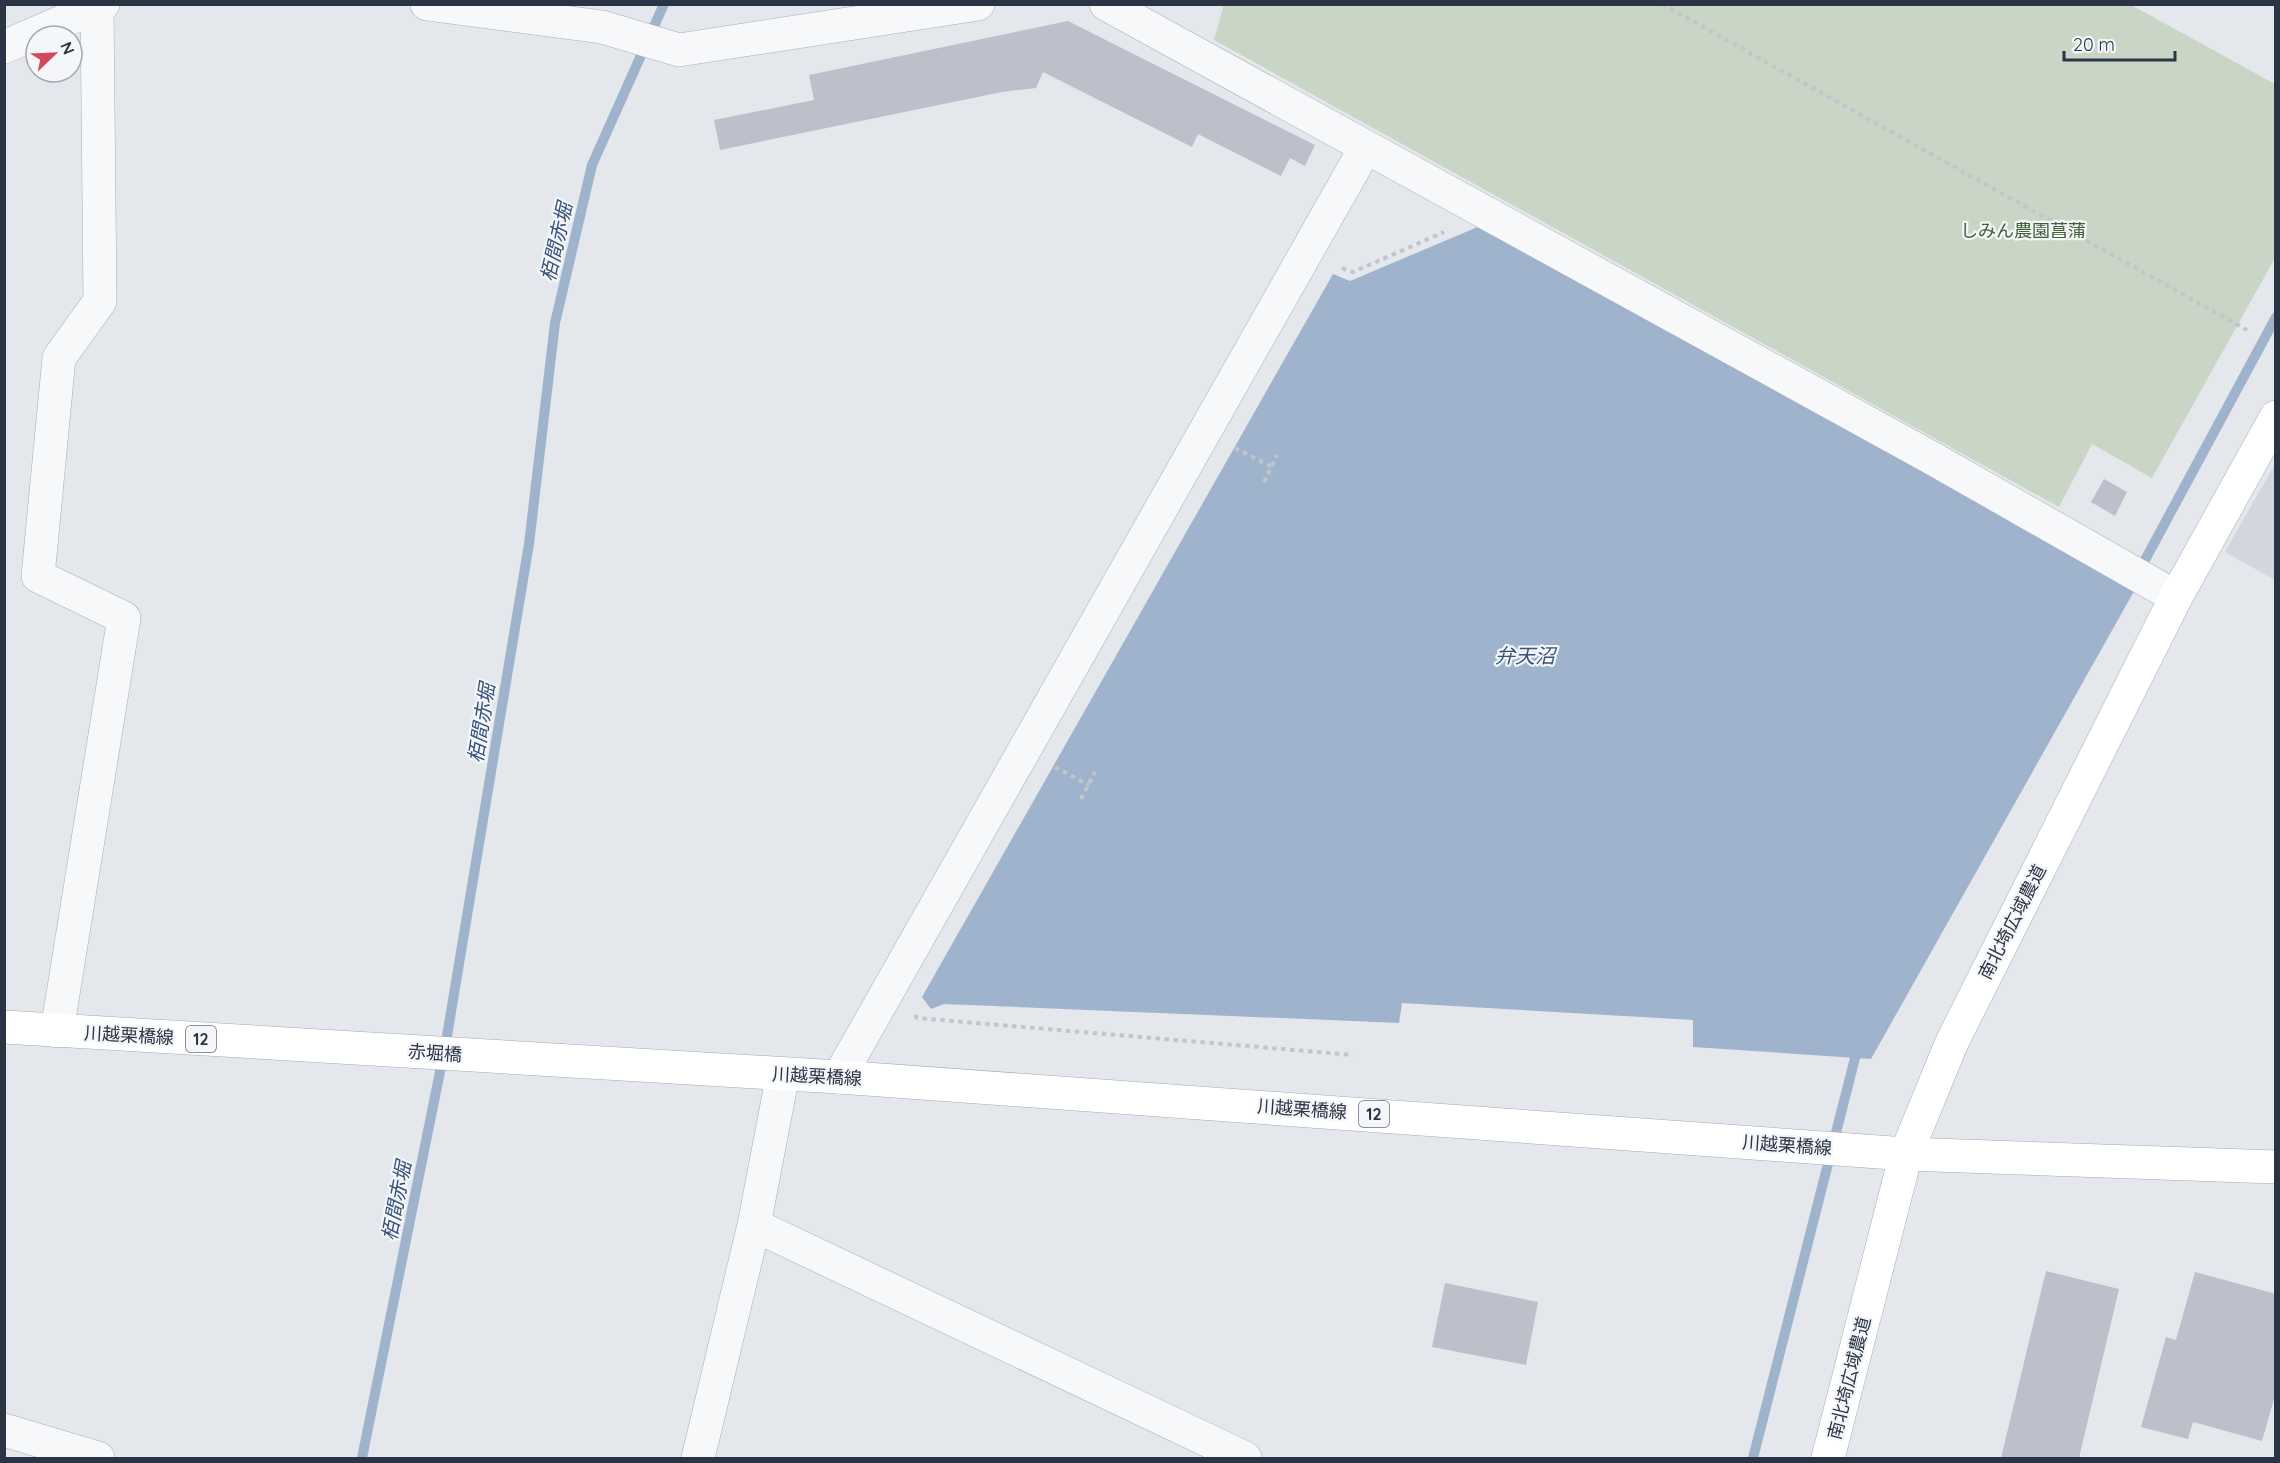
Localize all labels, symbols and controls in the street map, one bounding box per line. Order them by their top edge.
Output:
north arrow [24,24,84,84]
scale bar [2064,24,2175,62]
text: 20 m [2073,33,2115,56]
text: N [56,39,79,57]
water label: 栢間赤堀 [535,197,578,284]
park label: しみん農園菖蒲 [1960,219,2086,242]
water label: 弁天沼 [1495,643,1558,668]
water label: 栢間赤堀 [462,679,500,764]
street label: 南北埼広域農道 [1973,861,2051,983]
street label: 川越栗橋線 [83,1021,175,1049]
road number: 12 [186,1026,216,1052]
street label: 赤堀橋 [407,1040,463,1066]
street label: 川越栗橋線 [771,1062,863,1090]
street label: 川越栗橋線 [1256,1094,1348,1124]
road number: 12 [1359,1101,1389,1127]
street label: 川越栗橋線 [1741,1130,1833,1160]
water label: 栢間赤堀 [376,1156,416,1243]
street label: 南北埼広域農道 [1823,1314,1875,1442]

